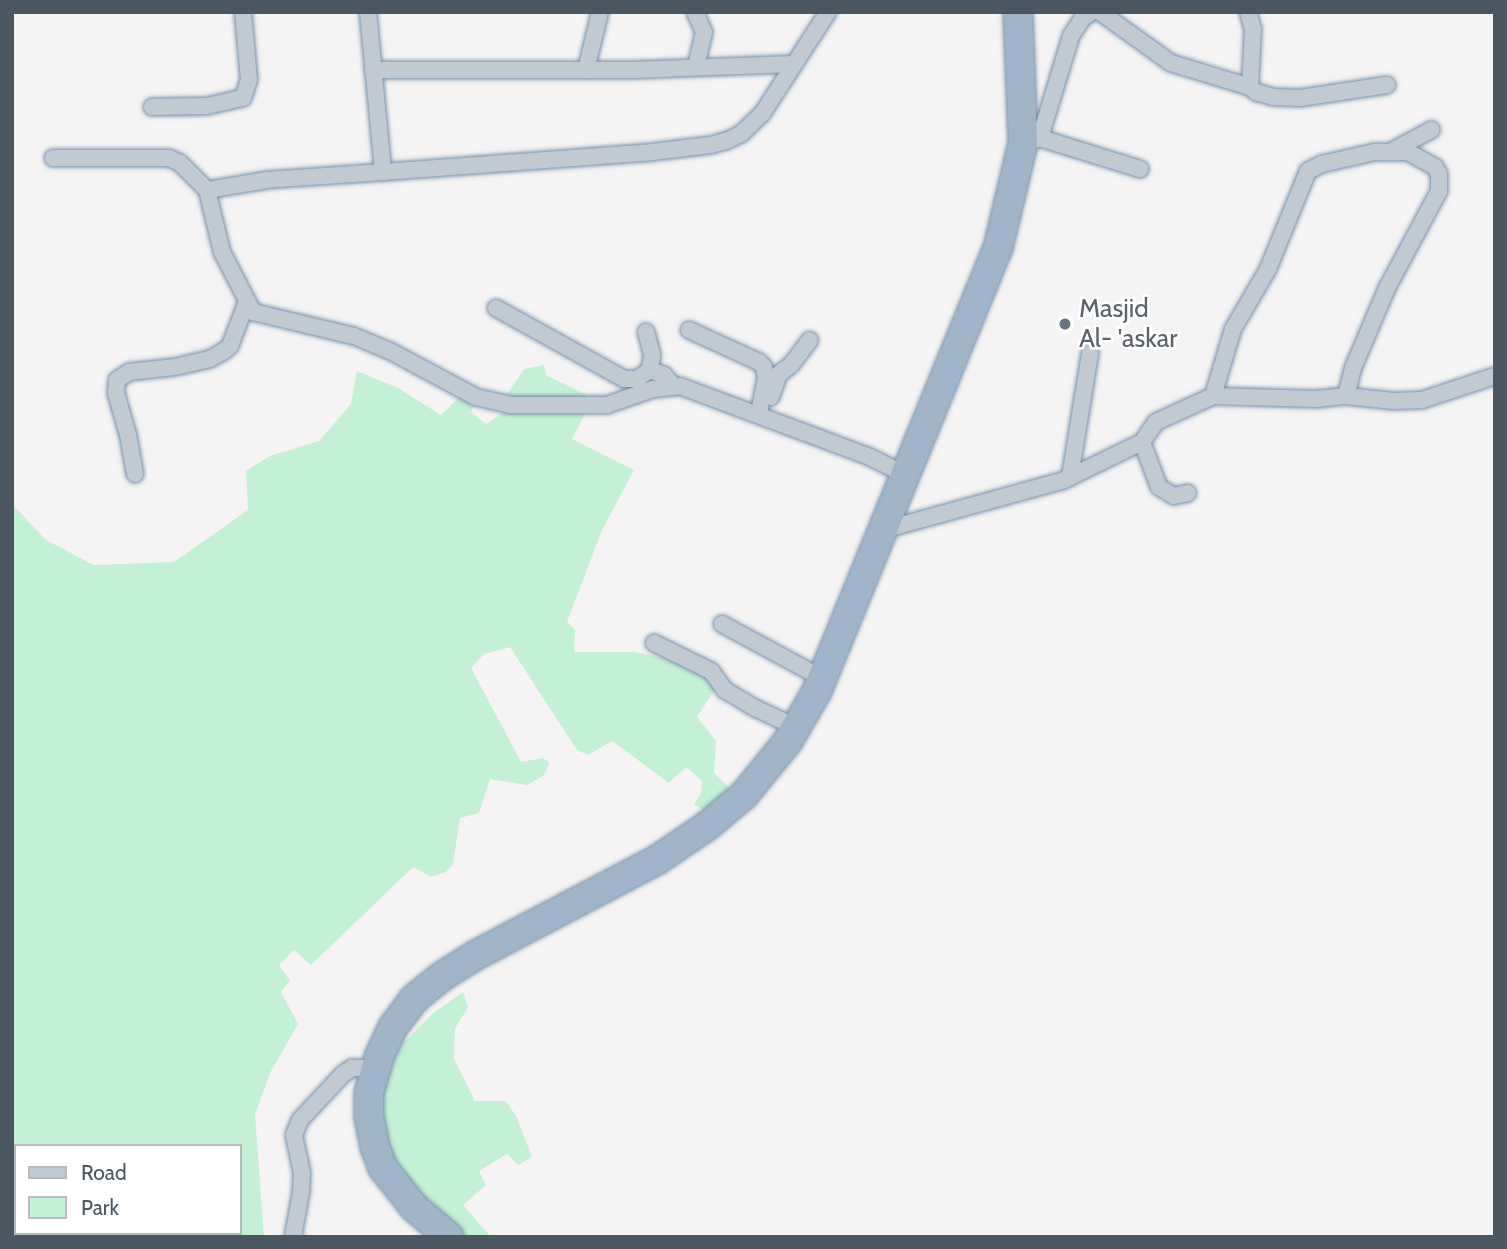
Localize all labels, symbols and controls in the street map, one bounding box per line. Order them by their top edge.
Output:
place label: Masjid Al- 'askar [1079,293,1177,354]
marker: Masjid Al- 'askar [1057,316,1073,332]
legend [14,1144,242,1235]
text: Road [81,1160,127,1185]
text: Park [81,1195,119,1220]

